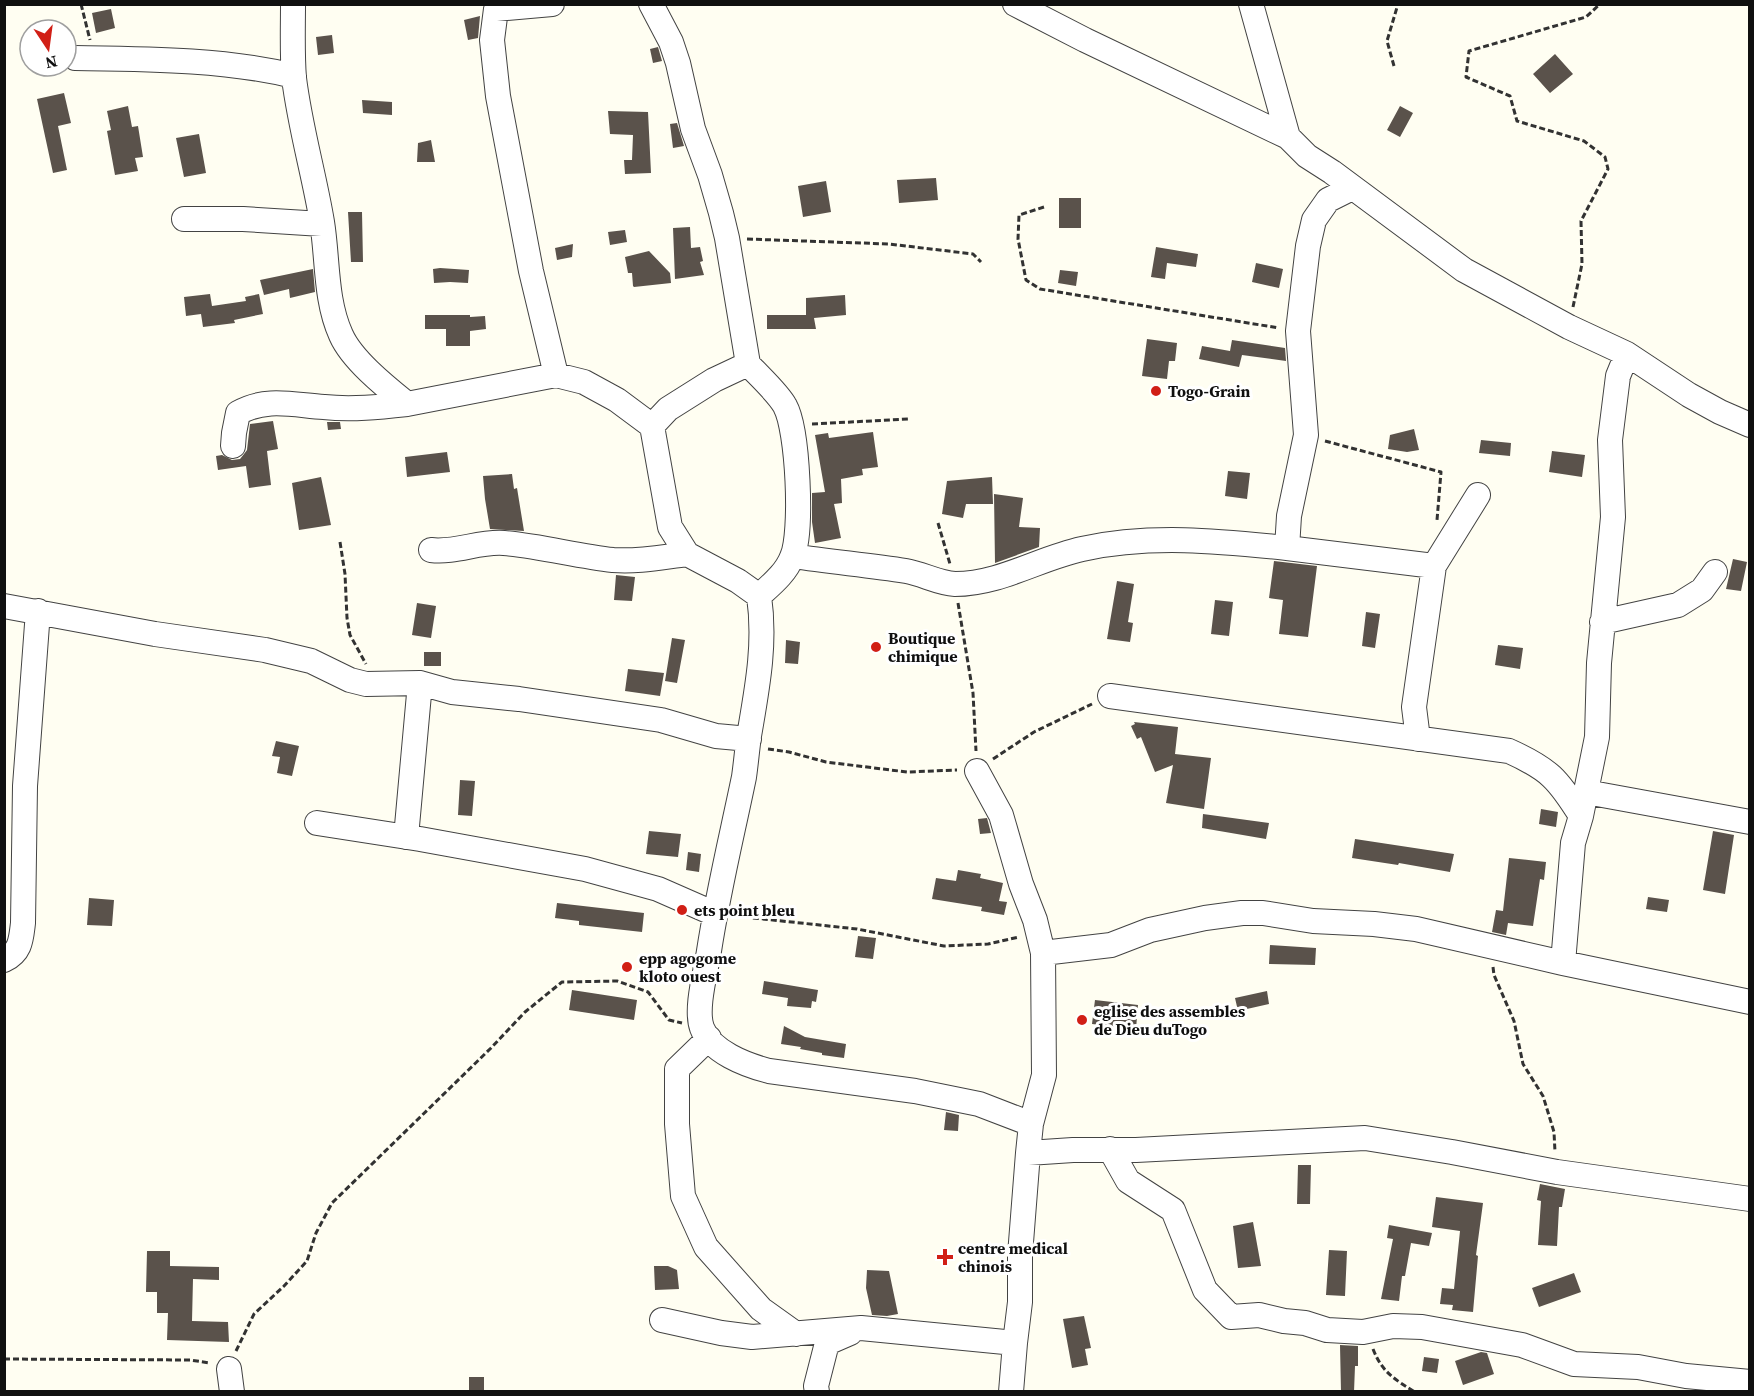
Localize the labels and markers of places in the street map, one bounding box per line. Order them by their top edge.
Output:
place label: Togo-Grain [1168,380,1251,402]
marker: Togo-Grain [1149,384,1163,398]
place label: Boutique chimique [888,627,958,667]
marker: Boutique chimique [869,640,883,654]
place label: ets point bleu [694,899,795,921]
marker: ets point bleu [675,903,689,917]
place label: epp agogome kloto ouest [639,947,736,987]
marker: epp agogome kloto ouest [620,960,634,974]
place label: eglise des assembles de Dieu duTogo [1094,1000,1245,1040]
marker: eglise des assembles de Dieu duTogo [1075,1013,1089,1027]
place label: centre medical chinois [958,1237,1068,1277]
marker: centre medical chinois [936,1248,954,1266]

